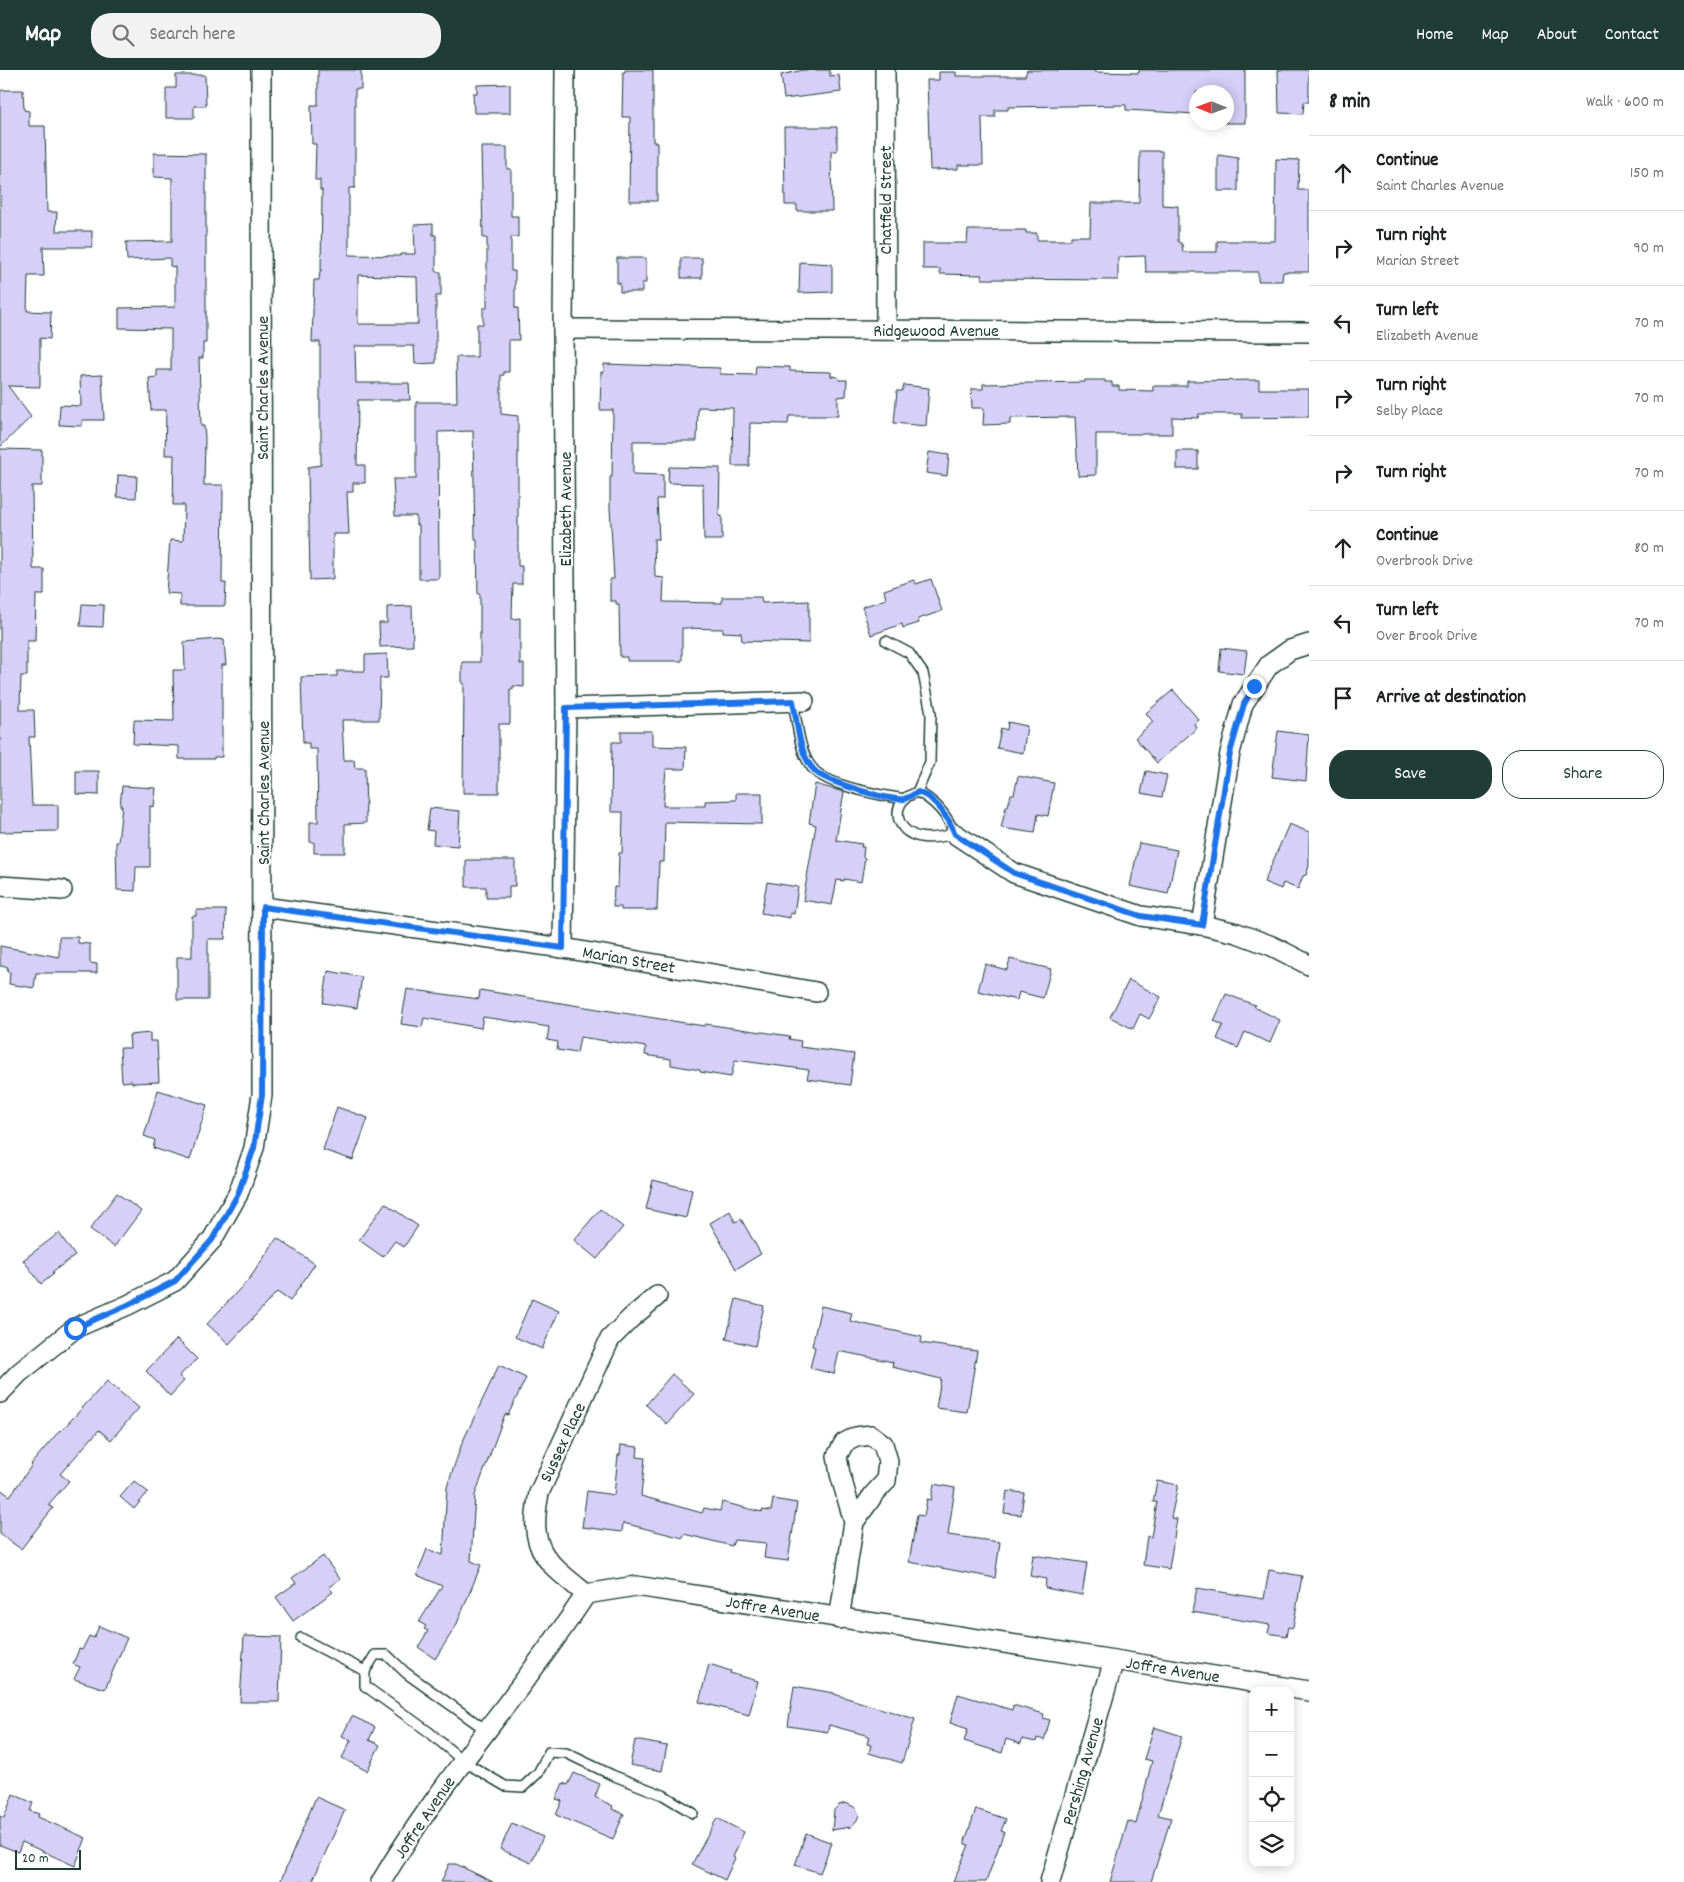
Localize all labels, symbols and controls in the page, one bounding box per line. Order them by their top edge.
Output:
search box [91,13,441,58]
text: Map [25,18,61,52]
icon: search [109,21,137,49]
text: Search here [149,22,235,49]
text: Home [1416,23,1453,48]
text: Map [1481,23,1509,48]
text: About [1537,23,1577,48]
text: Contact [1605,23,1659,48]
north arrow [1189,85,1234,130]
text: 8 min [1329,88,1370,118]
text: Walk · 600 m [1586,91,1664,114]
street label: Chatfield Street [875,145,900,255]
text: Continue [1376,148,1438,175]
icon: ahead [1329,159,1357,187]
text: 150 m [1630,162,1664,185]
text: Saint Charles Avenue [1376,175,1504,198]
text: Turn right [1376,223,1447,250]
icon: right [1329,234,1357,262]
text: 90 m [1633,237,1664,260]
text: Marian Street [1376,250,1459,273]
text: Turn left [1376,298,1439,325]
icon: left [1329,309,1357,337]
text: 70 m [1634,312,1664,335]
street label: Saint Charles Avenue [252,316,277,460]
street label: Ridgewood Avenue [873,320,999,345]
text: Elizabeth Avenue [1376,325,1478,348]
text: Turn right [1376,373,1447,400]
icon: right [1329,384,1357,412]
text: 70 m [1634,387,1664,410]
text: Selby Place [1376,400,1443,423]
street label: Elizabeth Avenue [555,451,580,567]
icon: right [1329,459,1357,487]
text: Turn right [1376,460,1447,487]
text: 70 m [1634,462,1664,485]
text: Continue [1376,523,1438,550]
icon: ahead [1329,534,1357,562]
text: 80 m [1634,537,1664,560]
text: Overbrook Drive [1376,550,1473,573]
text: Turn left [1376,598,1439,625]
icon: left [1329,609,1357,637]
text: 70 m [1634,612,1664,635]
text: Over Brook Drive [1376,625,1477,648]
route end [1243,675,1266,698]
icon: arrive [1329,684,1357,712]
text: Arrive at destination [1376,685,1526,712]
street label: Saint Charles Avenue [253,721,278,865]
button: Save [1329,750,1492,799]
button: Share [1502,750,1664,799]
street label: Marian Street [580,941,677,982]
route start [64,1317,87,1340]
street label: Sussex Place [535,1399,594,1487]
street label: Joffre Avenue [724,1591,821,1630]
street label: Joffre Avenue [1124,1652,1221,1691]
map controls [1249,1687,1294,1867]
button: + [1249,1687,1294,1732]
street label: Pershing Avenue [1057,1715,1112,1829]
button: − [1249,1732,1294,1777]
street label: Joffre Avenue [389,1772,463,1865]
button: locate [1249,1777,1294,1822]
button: layers [1249,1822,1294,1867]
scale bar [15,1847,81,1870]
text: 20 m [22,1849,49,1869]

